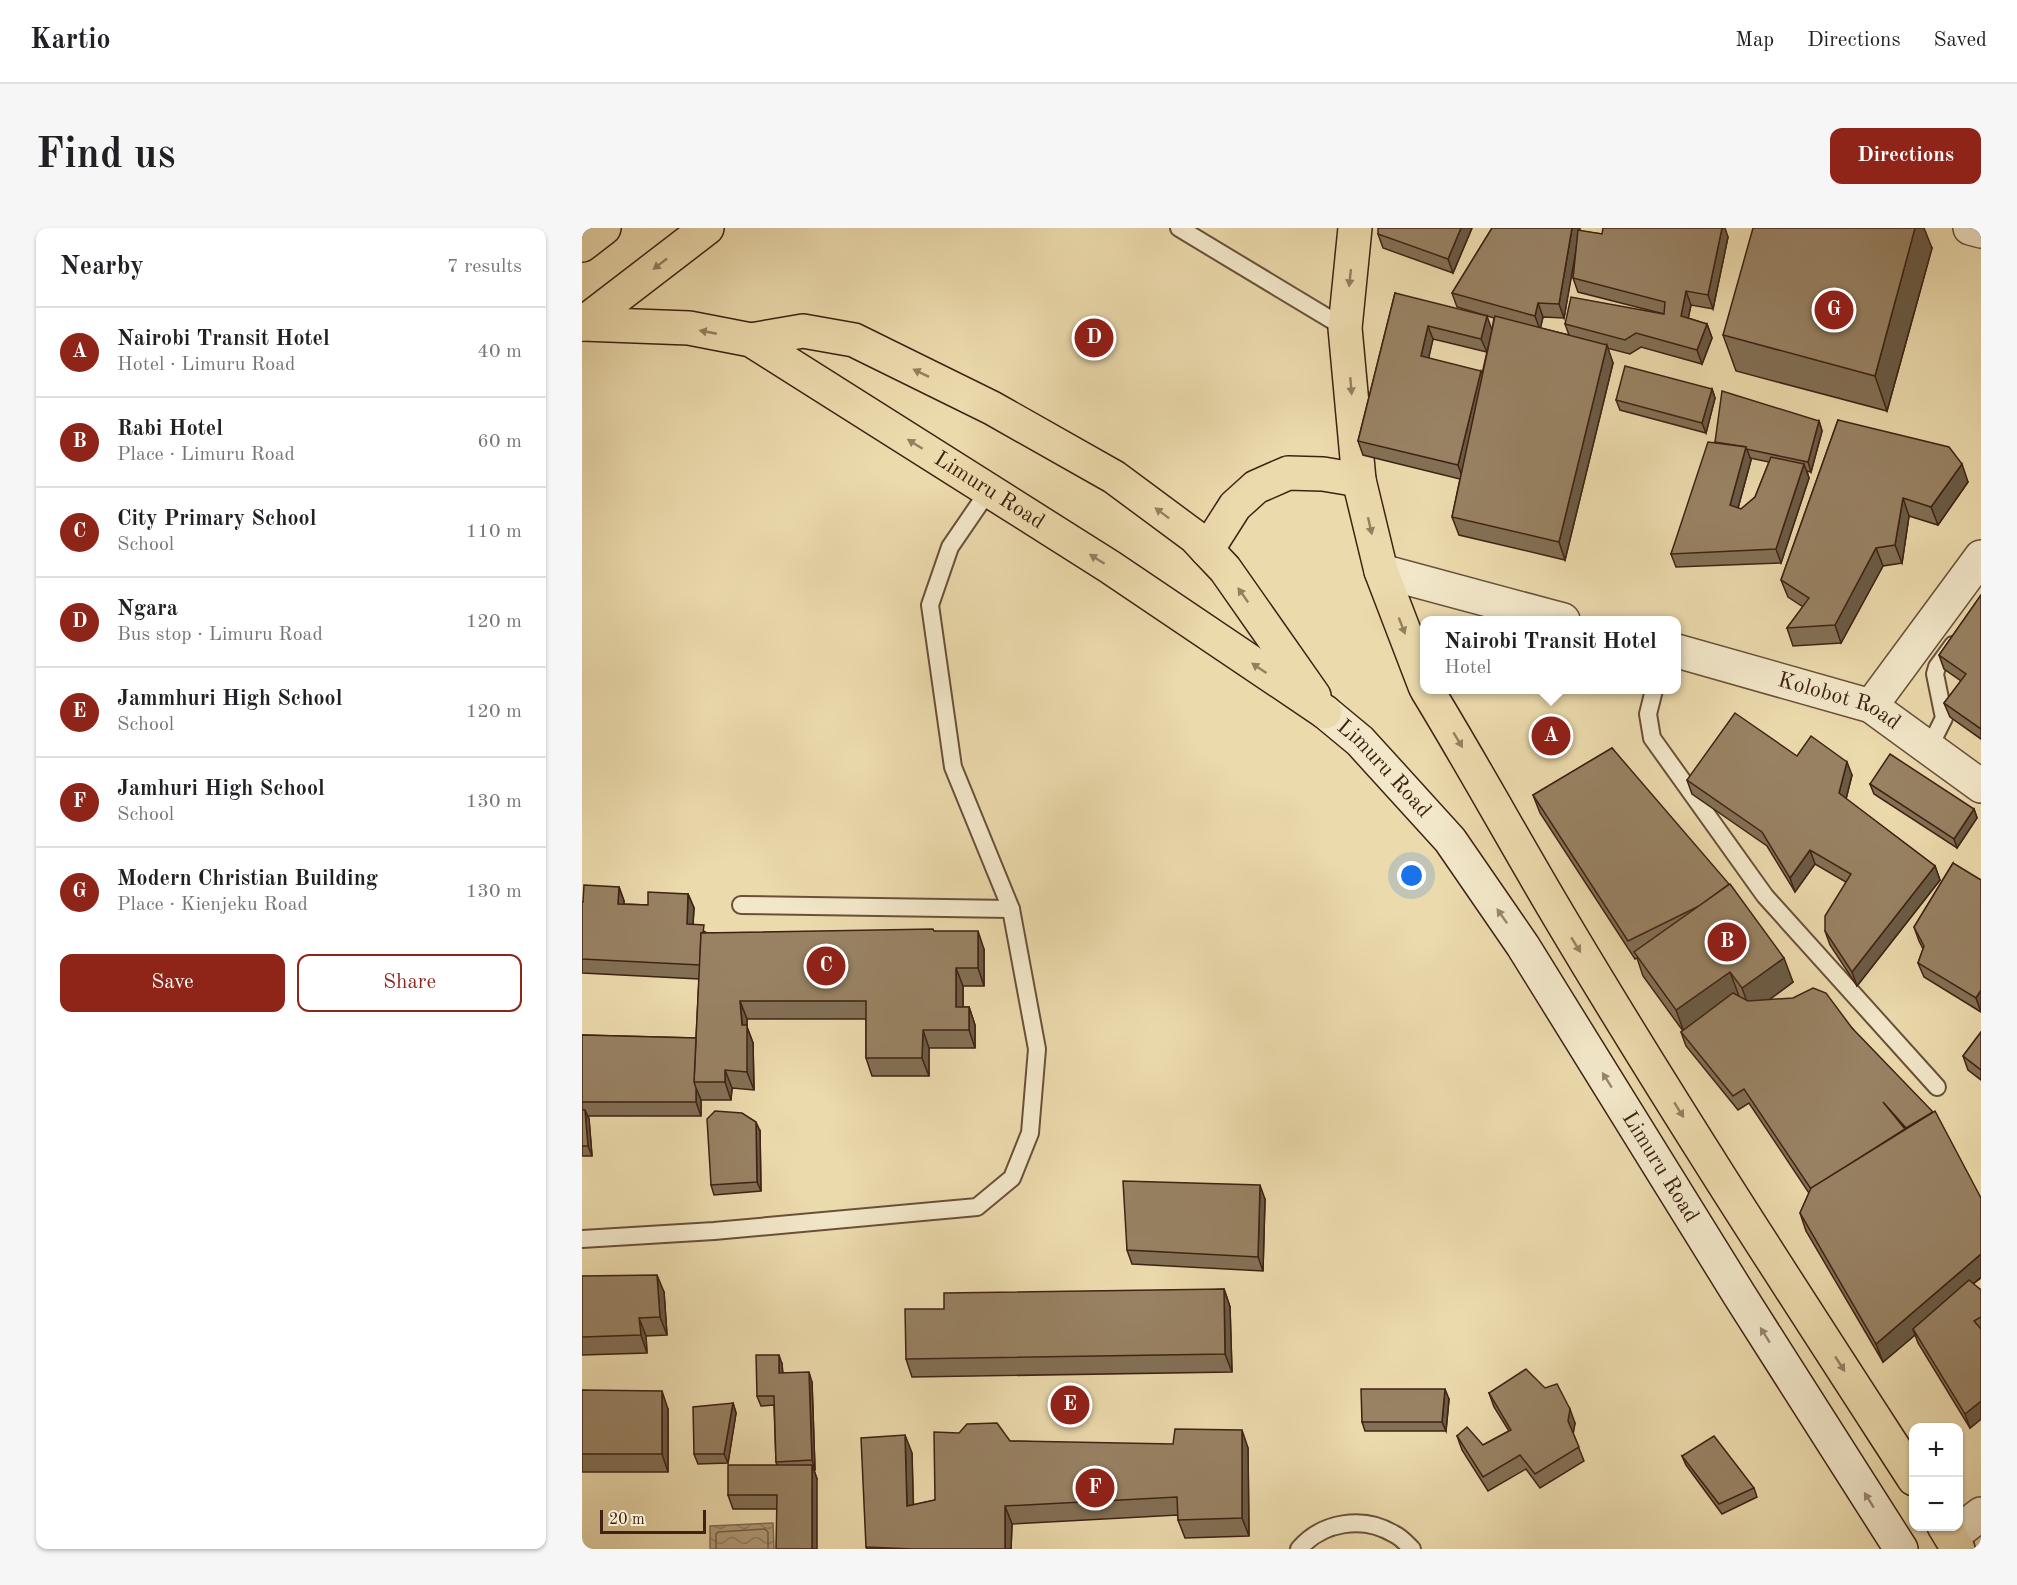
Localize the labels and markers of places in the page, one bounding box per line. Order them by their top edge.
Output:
pin: G [1814,288,1854,332]
pin: D [1074,316,1114,360]
pin: A [1532,714,1570,758]
pin: B [1708,920,1746,964]
pin: C [806,944,846,988]
pin: E [1050,1382,1090,1428]
pin: F [1076,1466,1114,1510]

